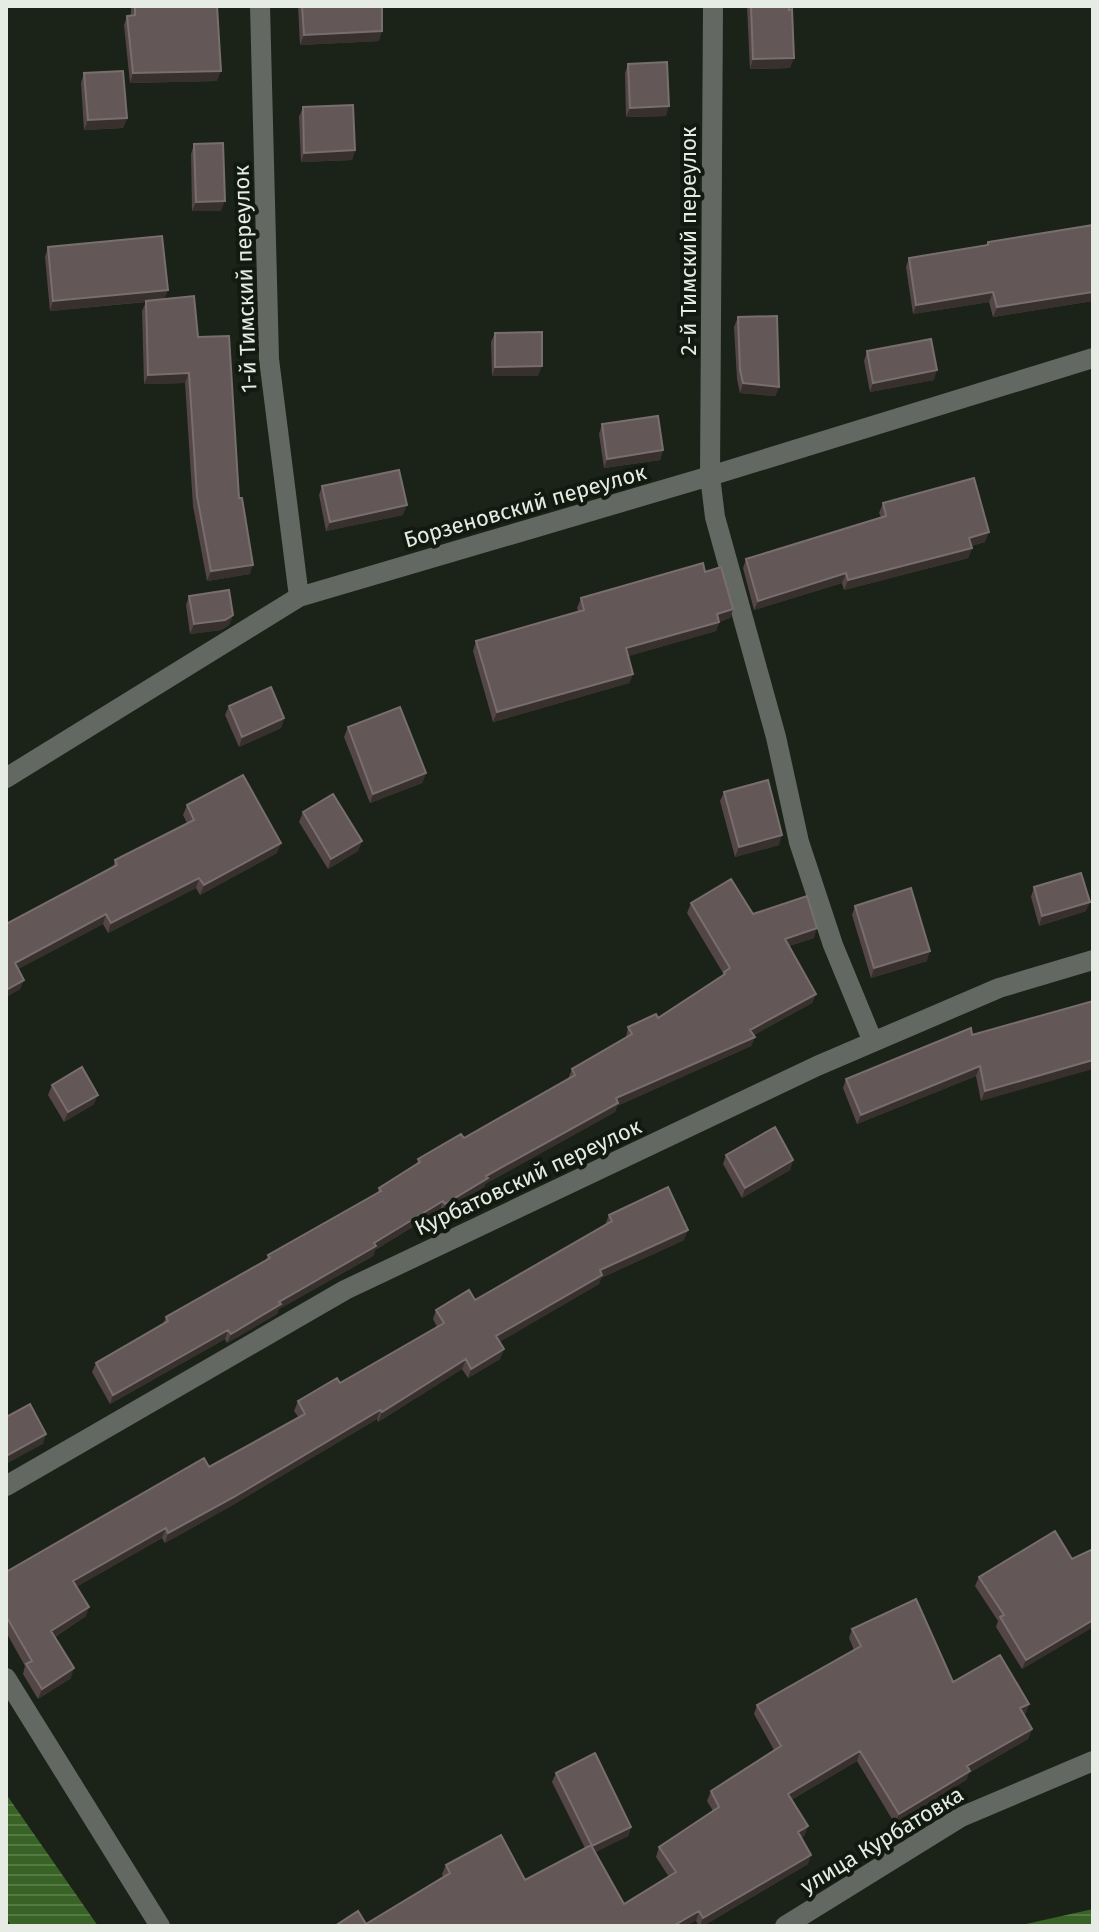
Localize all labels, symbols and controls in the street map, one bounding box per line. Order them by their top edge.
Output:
street label: 2-й Тимский переулок [675,126,702,356]
street label: 1-й Тимский переулок [228,164,262,393]
street label: Борзеновский переулок [401,458,650,554]
street label: Курбатовский переулок [410,1112,646,1241]
street label: улица Курбатовка [796,1781,968,1899]

